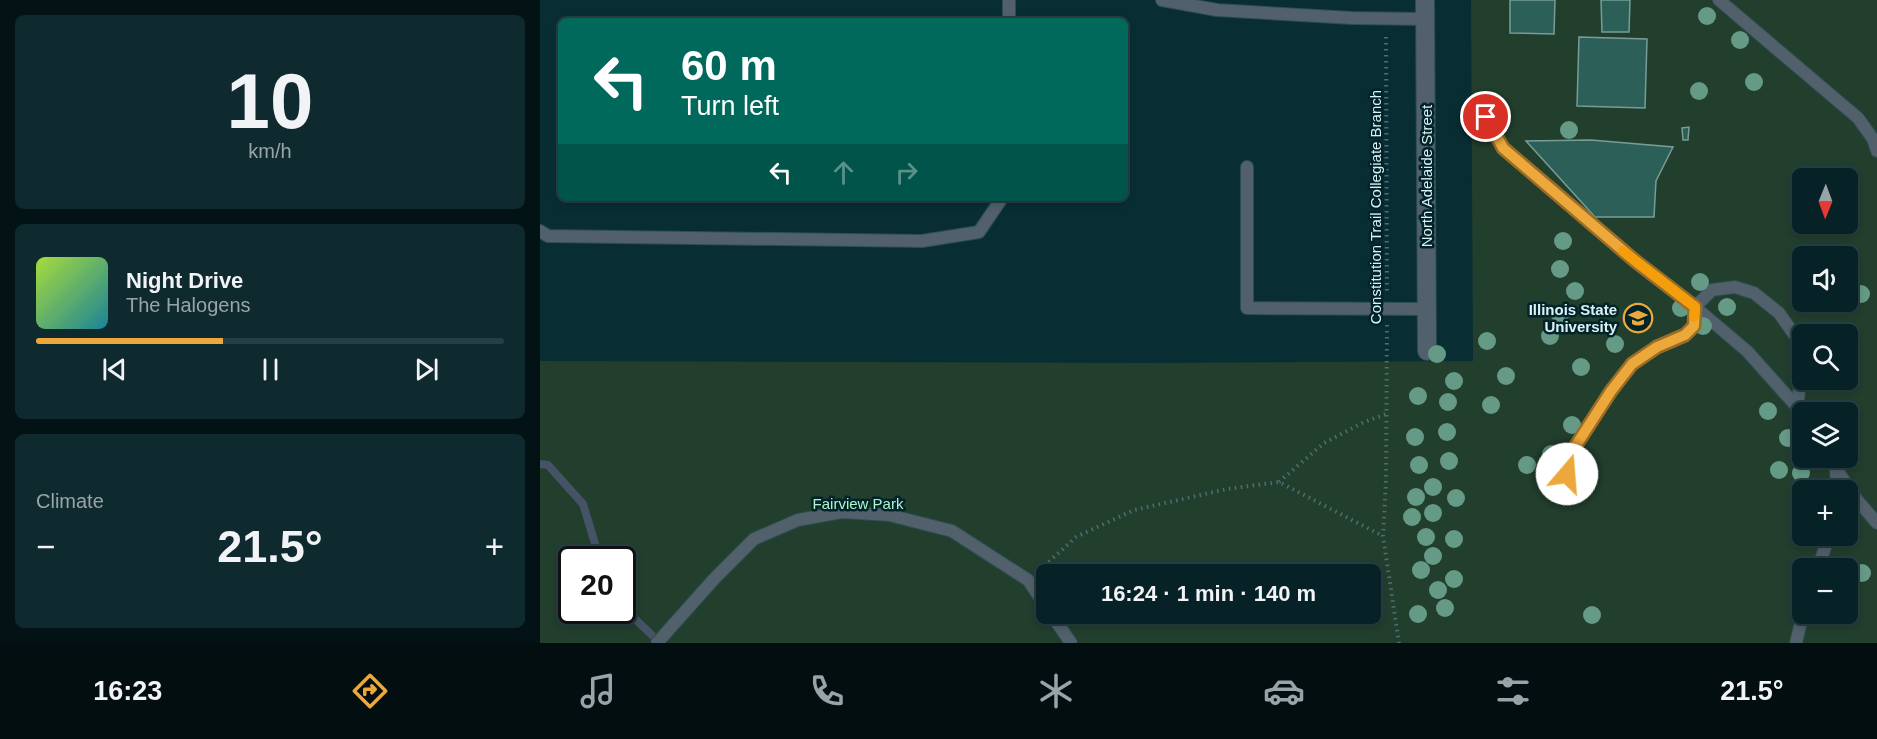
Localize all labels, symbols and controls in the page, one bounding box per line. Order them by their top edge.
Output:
icon: left [582,42,660,120]
text: 60 m [681,42,777,89]
text: 10 [227,57,313,145]
street label: Constitution Trail Collegiate Branch [1367,90,1384,324]
text: Turn left [681,91,779,121]
pin [1460,91,1511,142]
icon: arrive [1469,100,1502,133]
street label: North Adelaide Street [1418,104,1435,247]
text: km/h [248,140,292,162]
icon: left [764,156,797,189]
icon: ahead [827,156,860,189]
icon: right [890,156,923,189]
north arrow [1792,168,1858,234]
map controls [1792,168,1858,624]
button: sound [1792,246,1858,312]
text: Night Drive [126,268,243,293]
text: The Halogens [126,294,251,316]
place label: Illinois State University [1529,301,1618,335]
school or university icon: Illinois State University [1622,302,1654,334]
button: search [1792,324,1858,390]
icon: previous [98,353,131,386]
icon: pause [254,353,287,386]
icon: next [410,353,443,386]
button: layers [1792,402,1858,468]
position arrow [1535,442,1599,506]
button: + [1792,480,1858,546]
text: Climate [36,490,104,512]
park label: Fairview Park [813,495,904,512]
text: 21.5° [217,521,323,572]
text: − [36,528,55,565]
text: + [485,528,504,565]
speed limit sign: 20 [558,546,636,624]
button: − [1792,558,1858,624]
text: 16:24 · 1 min · 140 m [1101,581,1316,606]
icon: directions [349,670,391,712]
icon: music [577,670,619,712]
icon: phone [806,670,848,712]
icon: climate [1035,670,1077,712]
icon: car [1263,670,1305,712]
icon: filters [1492,670,1534,712]
text: 16:23 [93,676,162,706]
text: 21.5° [1720,676,1784,706]

